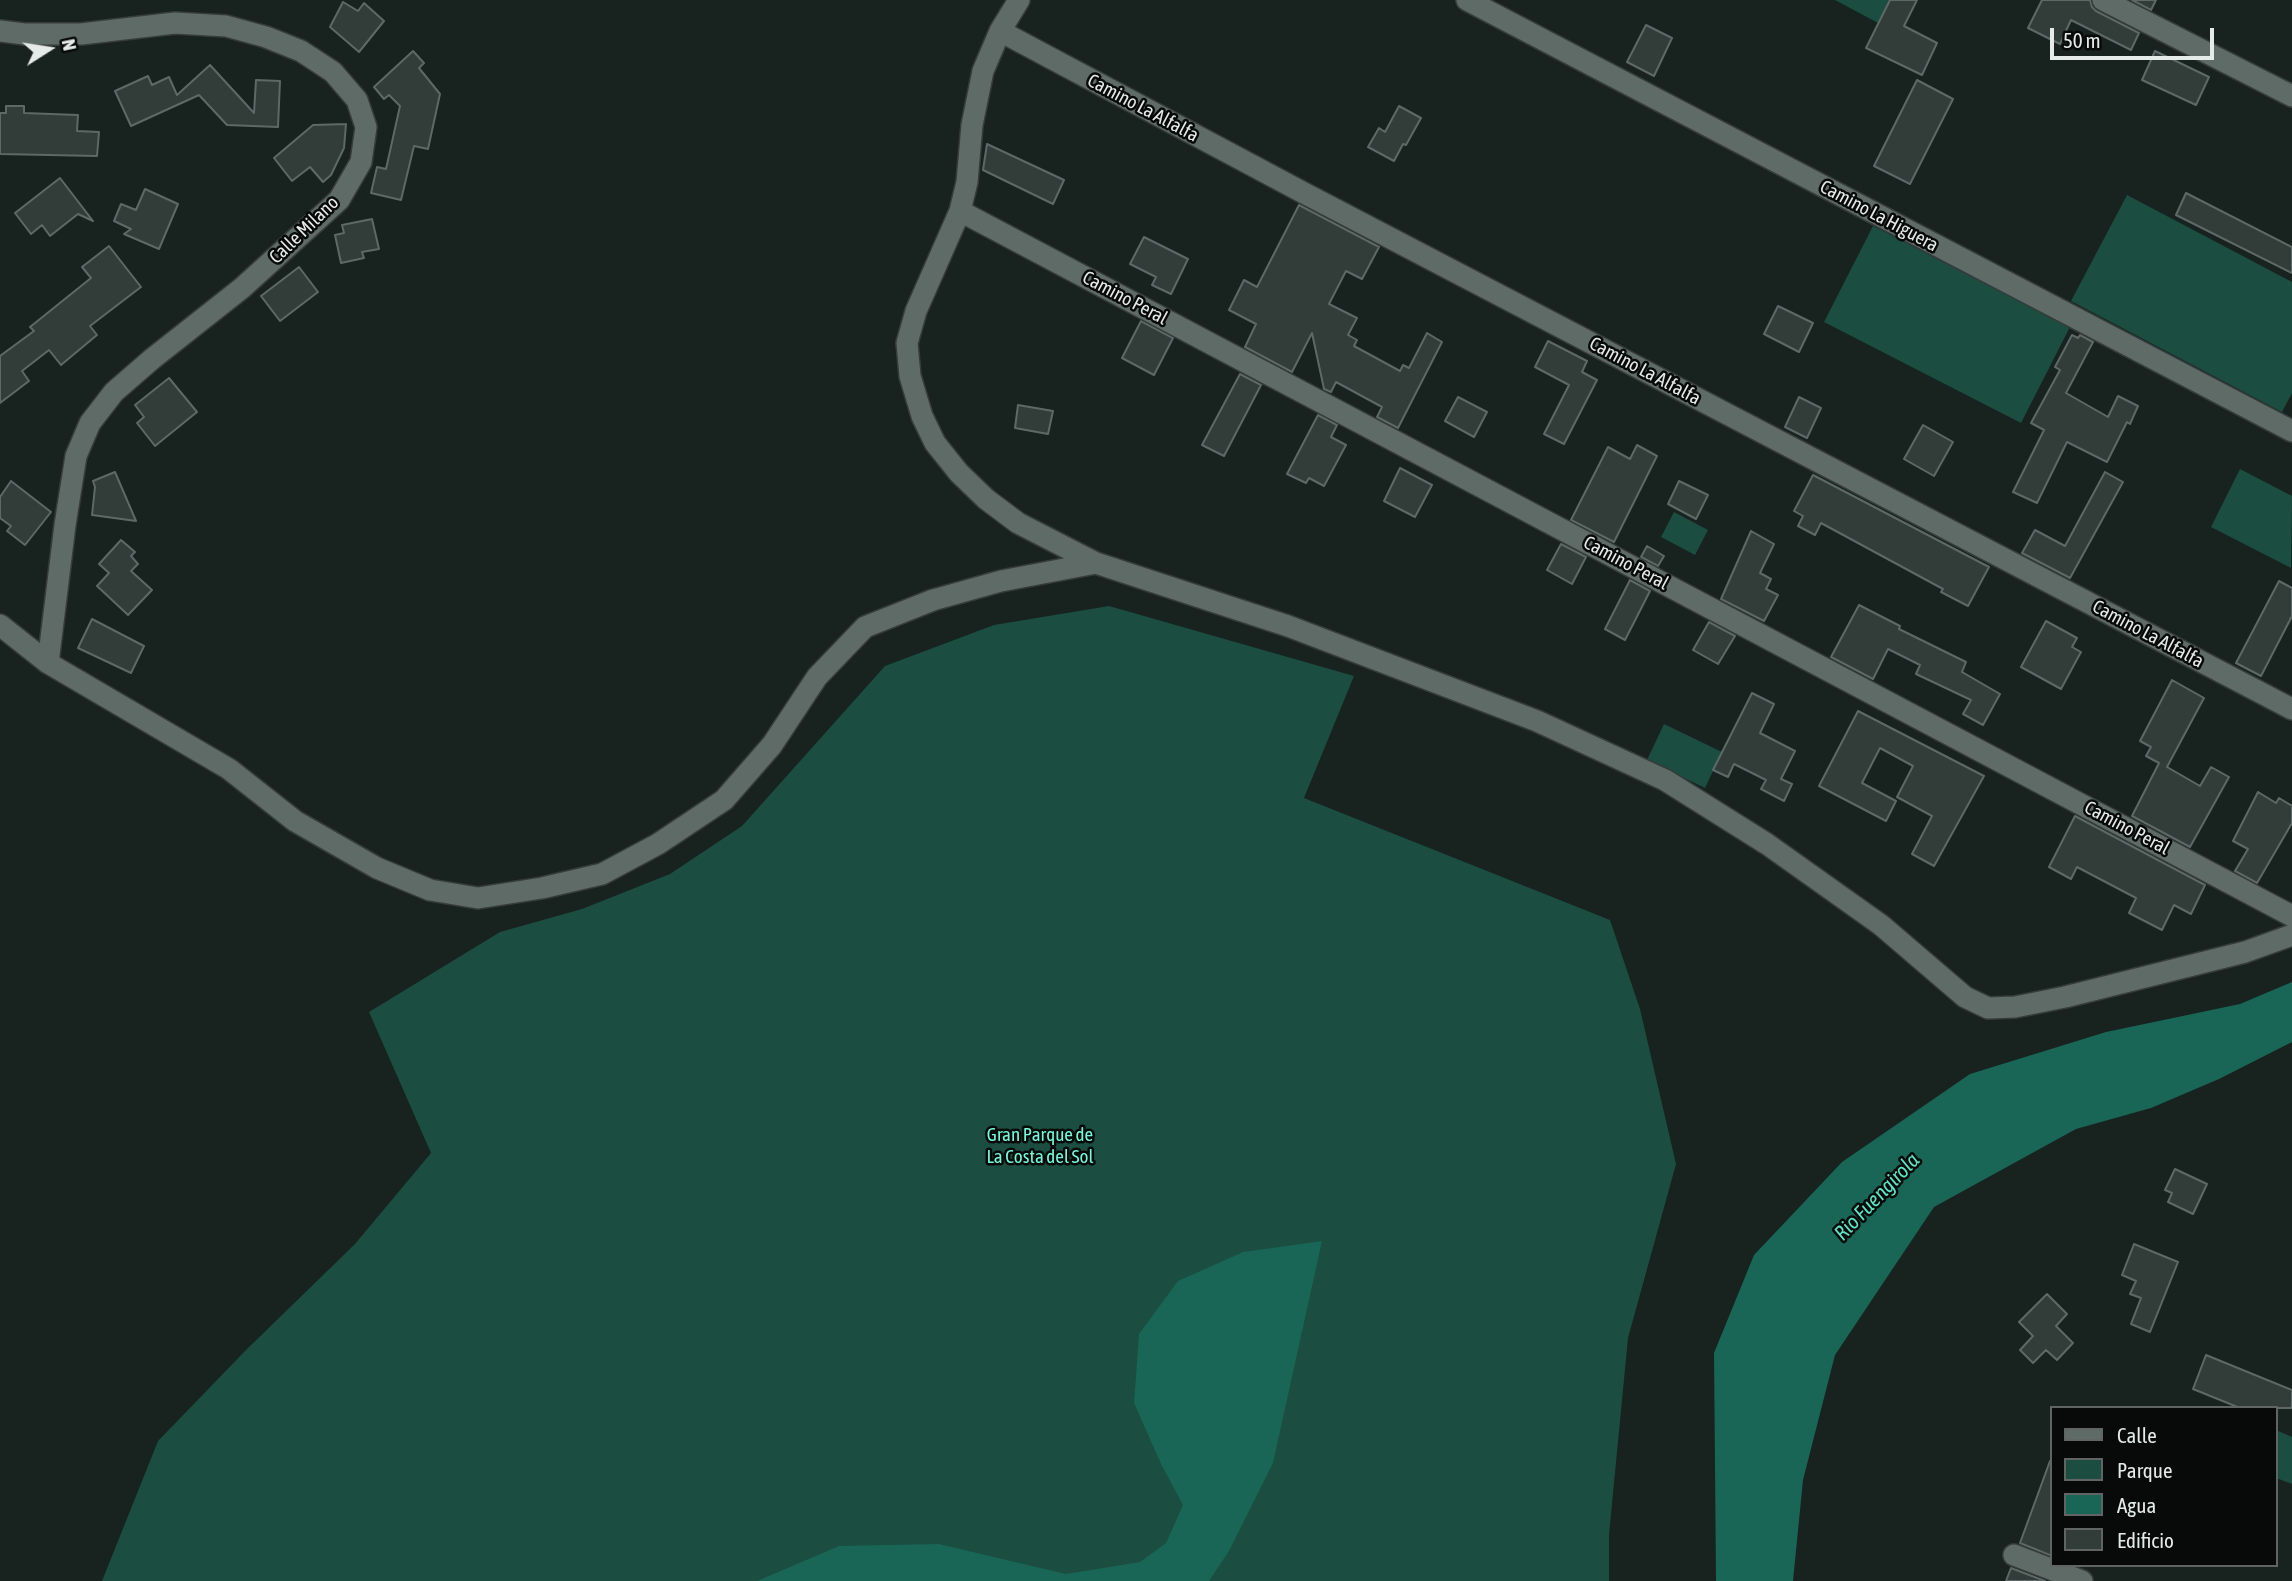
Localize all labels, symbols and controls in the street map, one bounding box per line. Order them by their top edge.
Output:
north arrow [14,14,84,84]
scale bar [2054,14,2218,58]
text: 50 m [2063,28,2101,52]
text: N [58,37,81,52]
street label: Camino La Alfalfa [1084,69,1202,147]
street label: Camino La Higuera [1816,175,1942,257]
street label: Calle Milano [265,191,343,269]
street label: Camino Peral [1079,266,1171,330]
street label: Camino La Alfalfa [1586,332,1704,410]
street label: Camino Peral [1580,531,1672,595]
street label: Camino La Alfalfa [2089,595,2207,673]
street label: Camino Peral [2081,796,2173,860]
park label: Gran Parque de La Costa del Sol [986,1124,1094,1168]
water label: Rio Fuengirola [1829,1148,1925,1246]
legend [2050,1406,2278,1567]
text: Calle [2117,1423,2157,1447]
text: Parque [2117,1458,2172,1482]
text: Agua [2117,1493,2156,1517]
text: Edificio [2117,1528,2174,1552]

